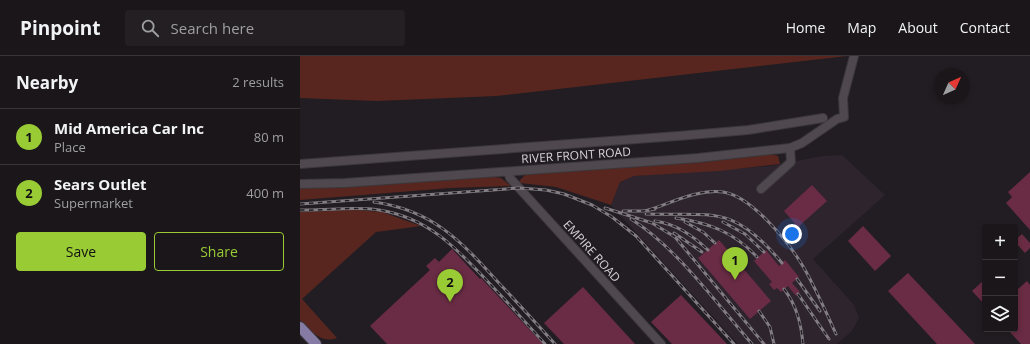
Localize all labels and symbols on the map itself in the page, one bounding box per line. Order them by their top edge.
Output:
north arrow [934,68,970,104]
street label: RIVER FRONT ROAD [521,143,631,167]
street label: EMPIRE ROAD [559,216,625,286]
your location [782,224,802,244]
pin: 1 [722,247,748,280]
pin: 2 [437,269,463,302]

